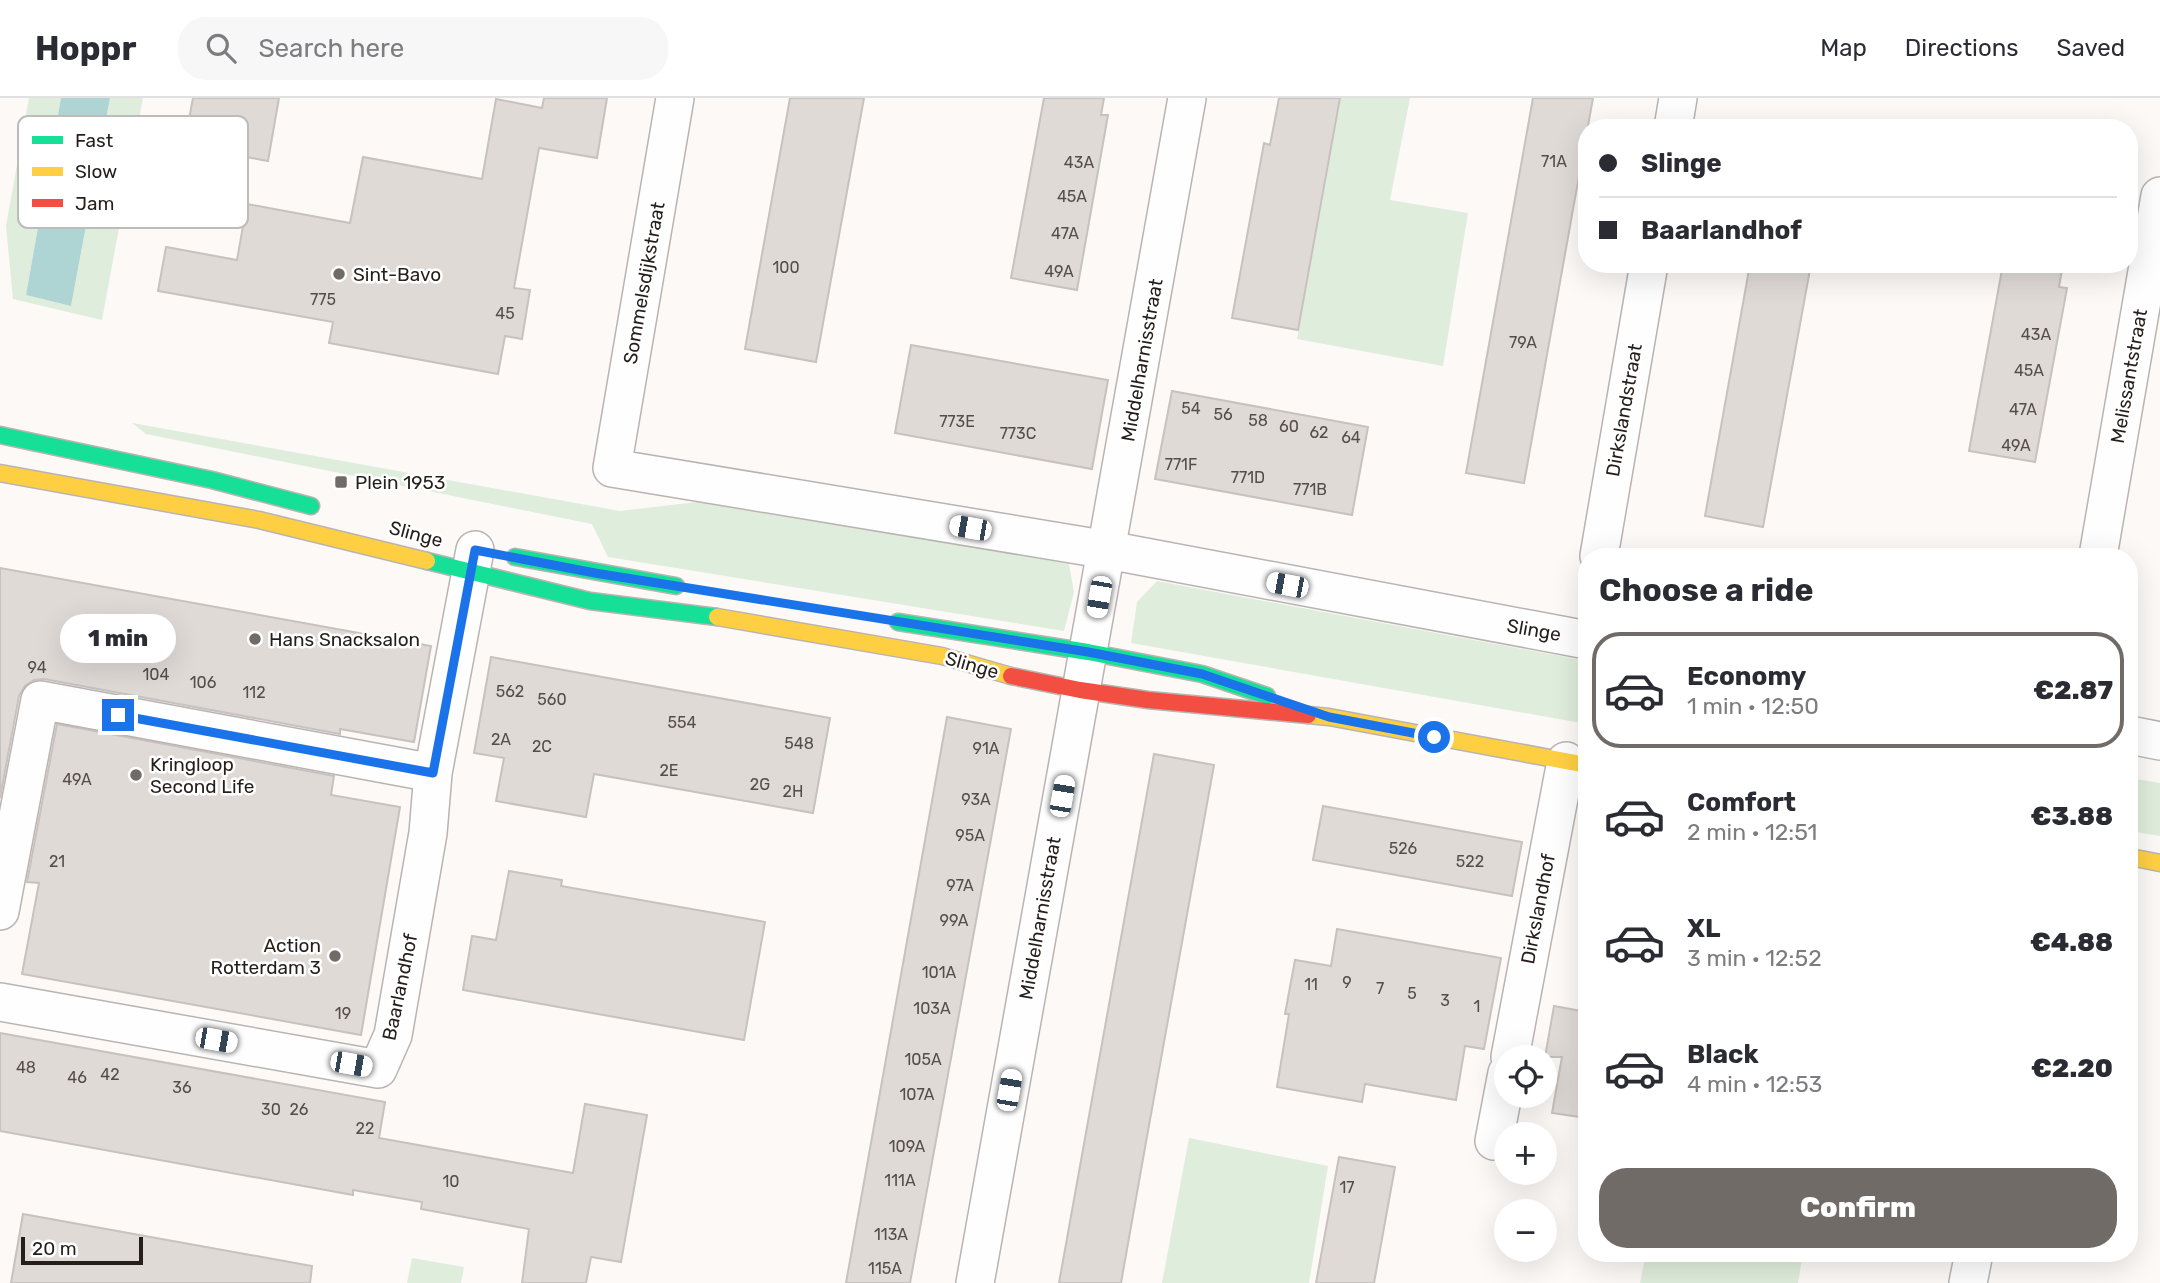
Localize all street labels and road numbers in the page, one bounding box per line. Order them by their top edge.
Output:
street label: Sommelsdijkstraat [618,200,670,366]
street label: Middelharnisstraat [1116,276,1168,443]
street label: Melissantstraat [2106,306,2152,445]
street label: Dirkslandstraat [1601,341,1647,478]
street label: Slinge [387,516,445,552]
street label: Slinge [1505,614,1563,646]
street label: Slinge [943,646,1001,684]
street label: Middelharnisstraat [1014,834,1066,1001]
street label: Dirkslandhof [1516,851,1560,966]
street label: Baarlandhof [377,931,423,1042]

